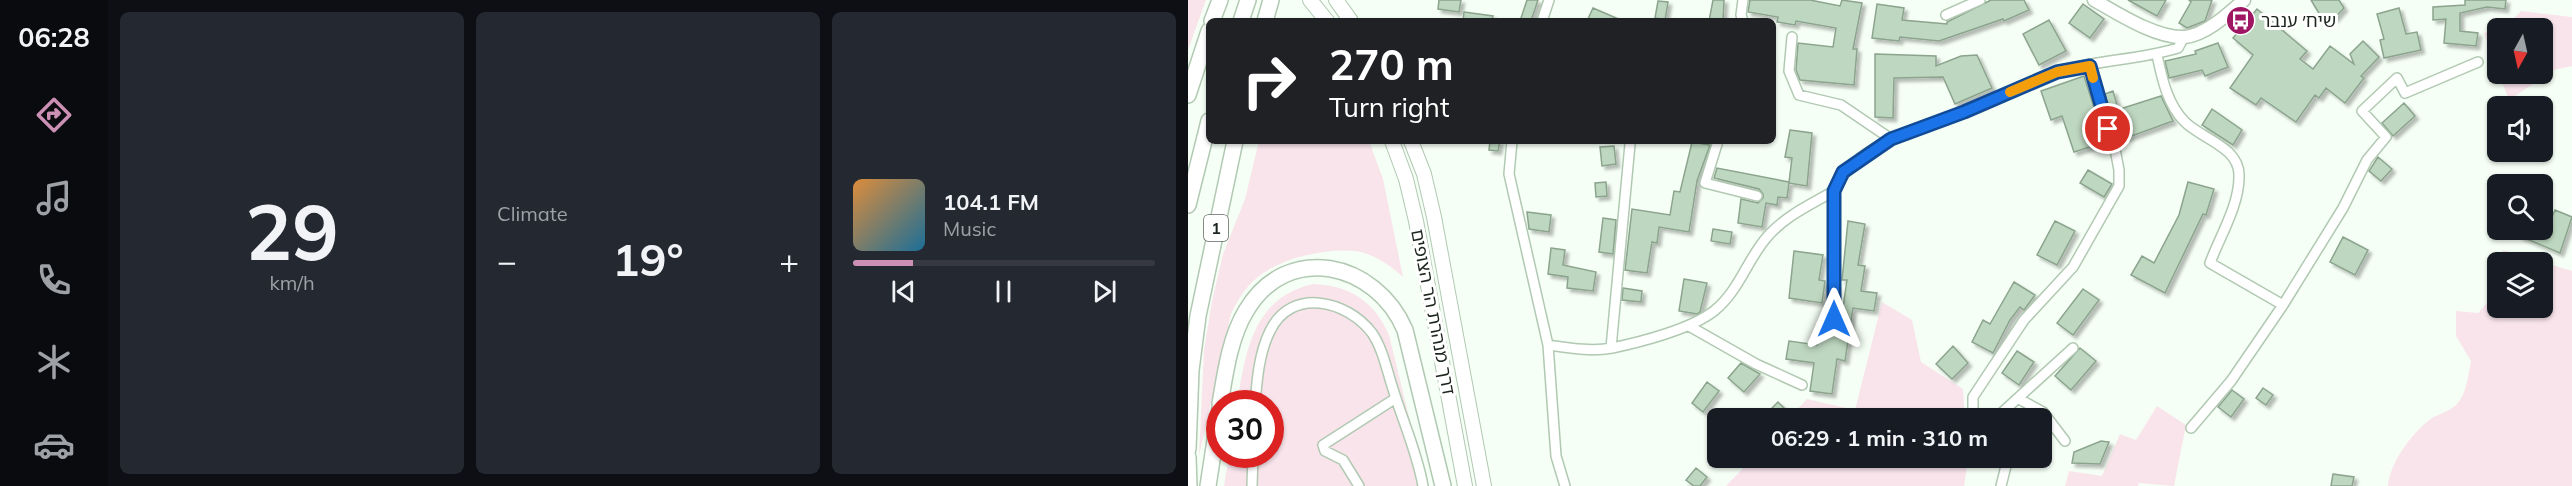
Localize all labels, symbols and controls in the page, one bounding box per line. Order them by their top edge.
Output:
bus stop icon: שיח׳ ענבר [2224,5,2256,37]
place label: שיח׳ ענבר [2261,9,2336,32]
north arrow [2487,18,2553,84]
map controls [2487,18,2553,318]
text: 06:28 [18,20,90,54]
text: 270 m [1329,38,1454,91]
icon: right [1230,42,1308,120]
text: Turn right [1329,90,1449,124]
icon: directions [33,94,75,136]
button: sound [2487,96,2553,162]
pin [2082,103,2133,154]
icon: arrive [2091,112,2124,145]
button: search [2487,174,2553,240]
icon: music [33,177,75,219]
text: 29 [245,182,339,280]
text: 104.1 FM [943,188,1039,216]
text: Climate [497,201,568,226]
road number: 1 [1204,215,1228,241]
text: Music [943,216,996,241]
street label: דרך מנהרת הר הצופים [1406,227,1461,397]
text: 19° [612,231,684,287]
text: − [497,240,517,281]
text: + [779,240,799,281]
button: layers [2487,252,2553,318]
icon: phone [33,259,75,301]
text: km/h [269,270,315,295]
icon: previous [887,275,920,308]
icon: pause [987,275,1020,308]
icon: next [1088,275,1121,308]
position arrow [1802,287,1866,351]
icon: climate [33,341,75,383]
speed limit sign: 30 [1206,390,1284,468]
icon: car [33,424,75,466]
text: 06:29 · 1 min · 310 m [1771,424,1988,452]

